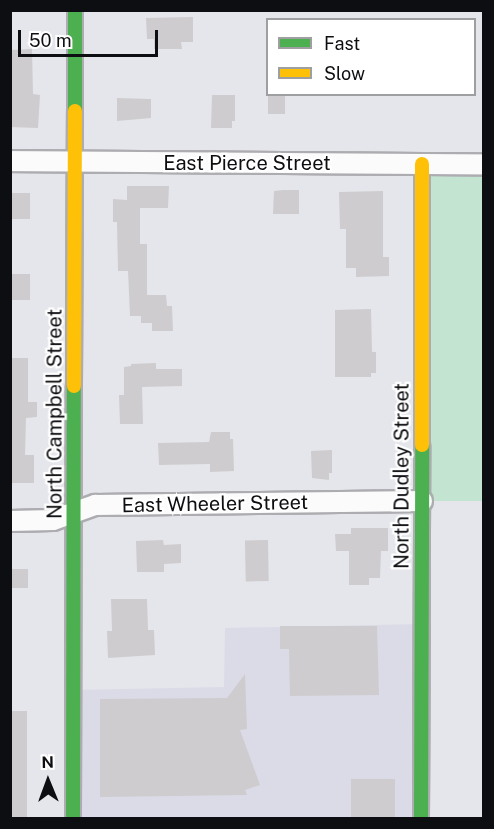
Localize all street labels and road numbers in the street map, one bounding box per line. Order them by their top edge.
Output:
street label: East Pierce Street [163,151,331,175]
street label: North Campbell Street [43,309,67,519]
street label: North Dudley Street [390,383,414,569]
street label: East Wheeler Street [121,490,309,518]

